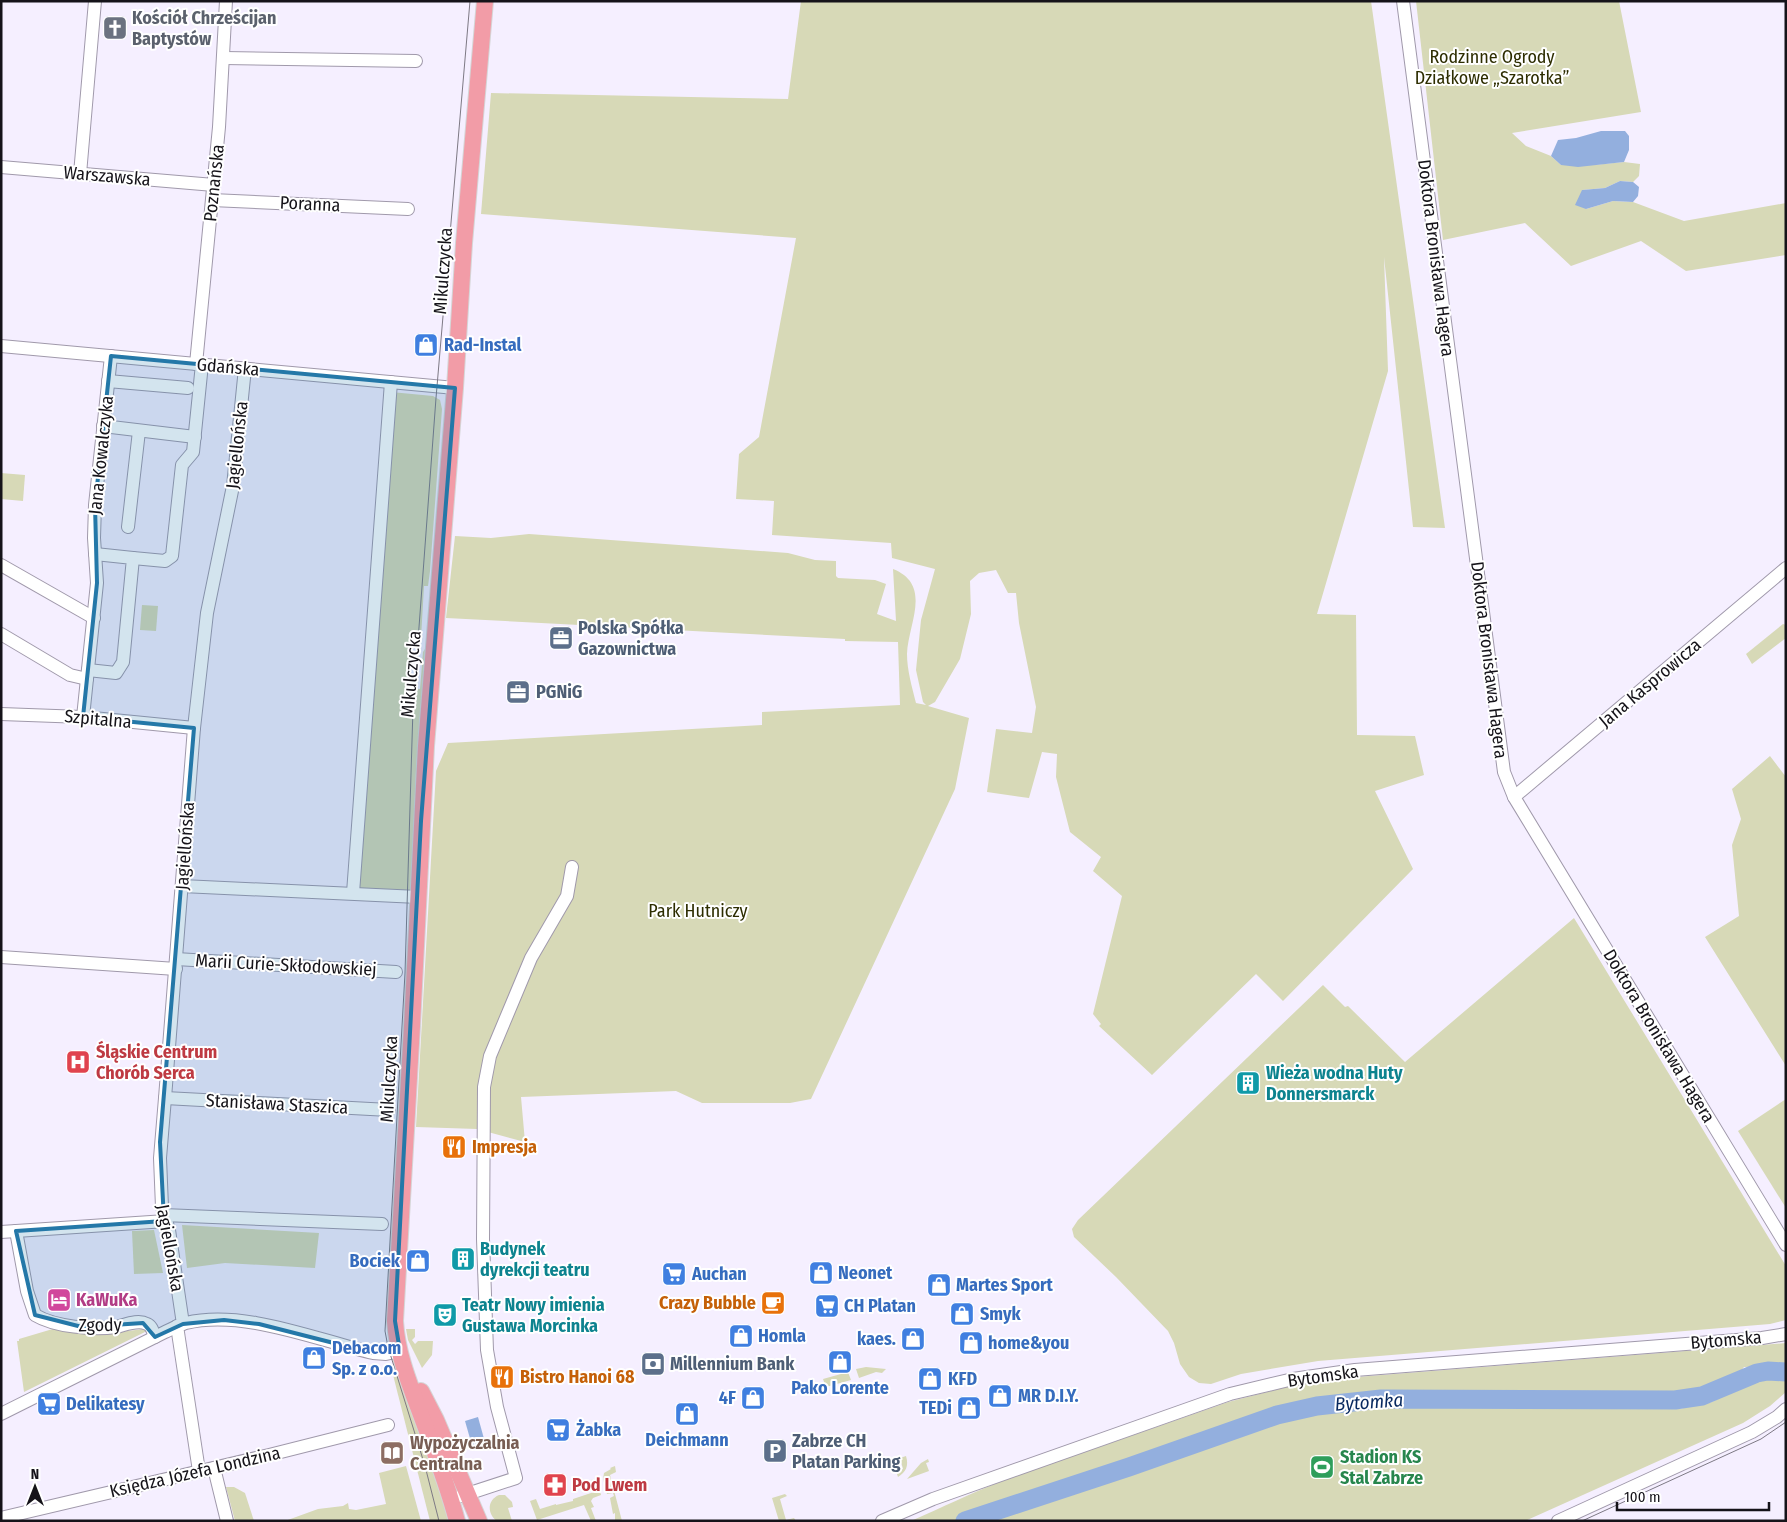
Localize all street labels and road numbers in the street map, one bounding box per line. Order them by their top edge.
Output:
street label: Poznańska [199,143,229,223]
street label: Doktora Bronisława Hagera [1413,158,1459,358]
street label: Warszawska [62,161,152,191]
street label: Poranna [279,191,341,217]
street label: Mikulczycka [429,227,457,315]
street label: Gdańska [196,353,260,381]
street label: Jana Kowalczyka [84,394,118,516]
street label: Jagiellońska [221,400,253,490]
street label: Doktora Bronisława Hagera [1466,560,1512,760]
street label: Mikulczycka [396,629,426,718]
street label: Jana Kasprowicza [1594,634,1706,732]
street label: Szpitalna [63,705,133,733]
street label: Jagiellońska [171,801,199,891]
street label: Doktora Bronisława Hagera [1598,945,1720,1127]
street label: Marii Curie-Skłodowskiej [195,949,377,981]
street label: Mikulczycka [376,1035,402,1123]
street label: Stanisława Staszica [205,1089,349,1119]
street label: Jagiellońska [151,1203,189,1294]
street label: Zgody [78,1314,122,1336]
street label: Bytomska [1689,1326,1763,1354]
street label: Bytomska [1286,1360,1360,1392]
street label: Księdza Józefa Londzina [107,1442,283,1502]

